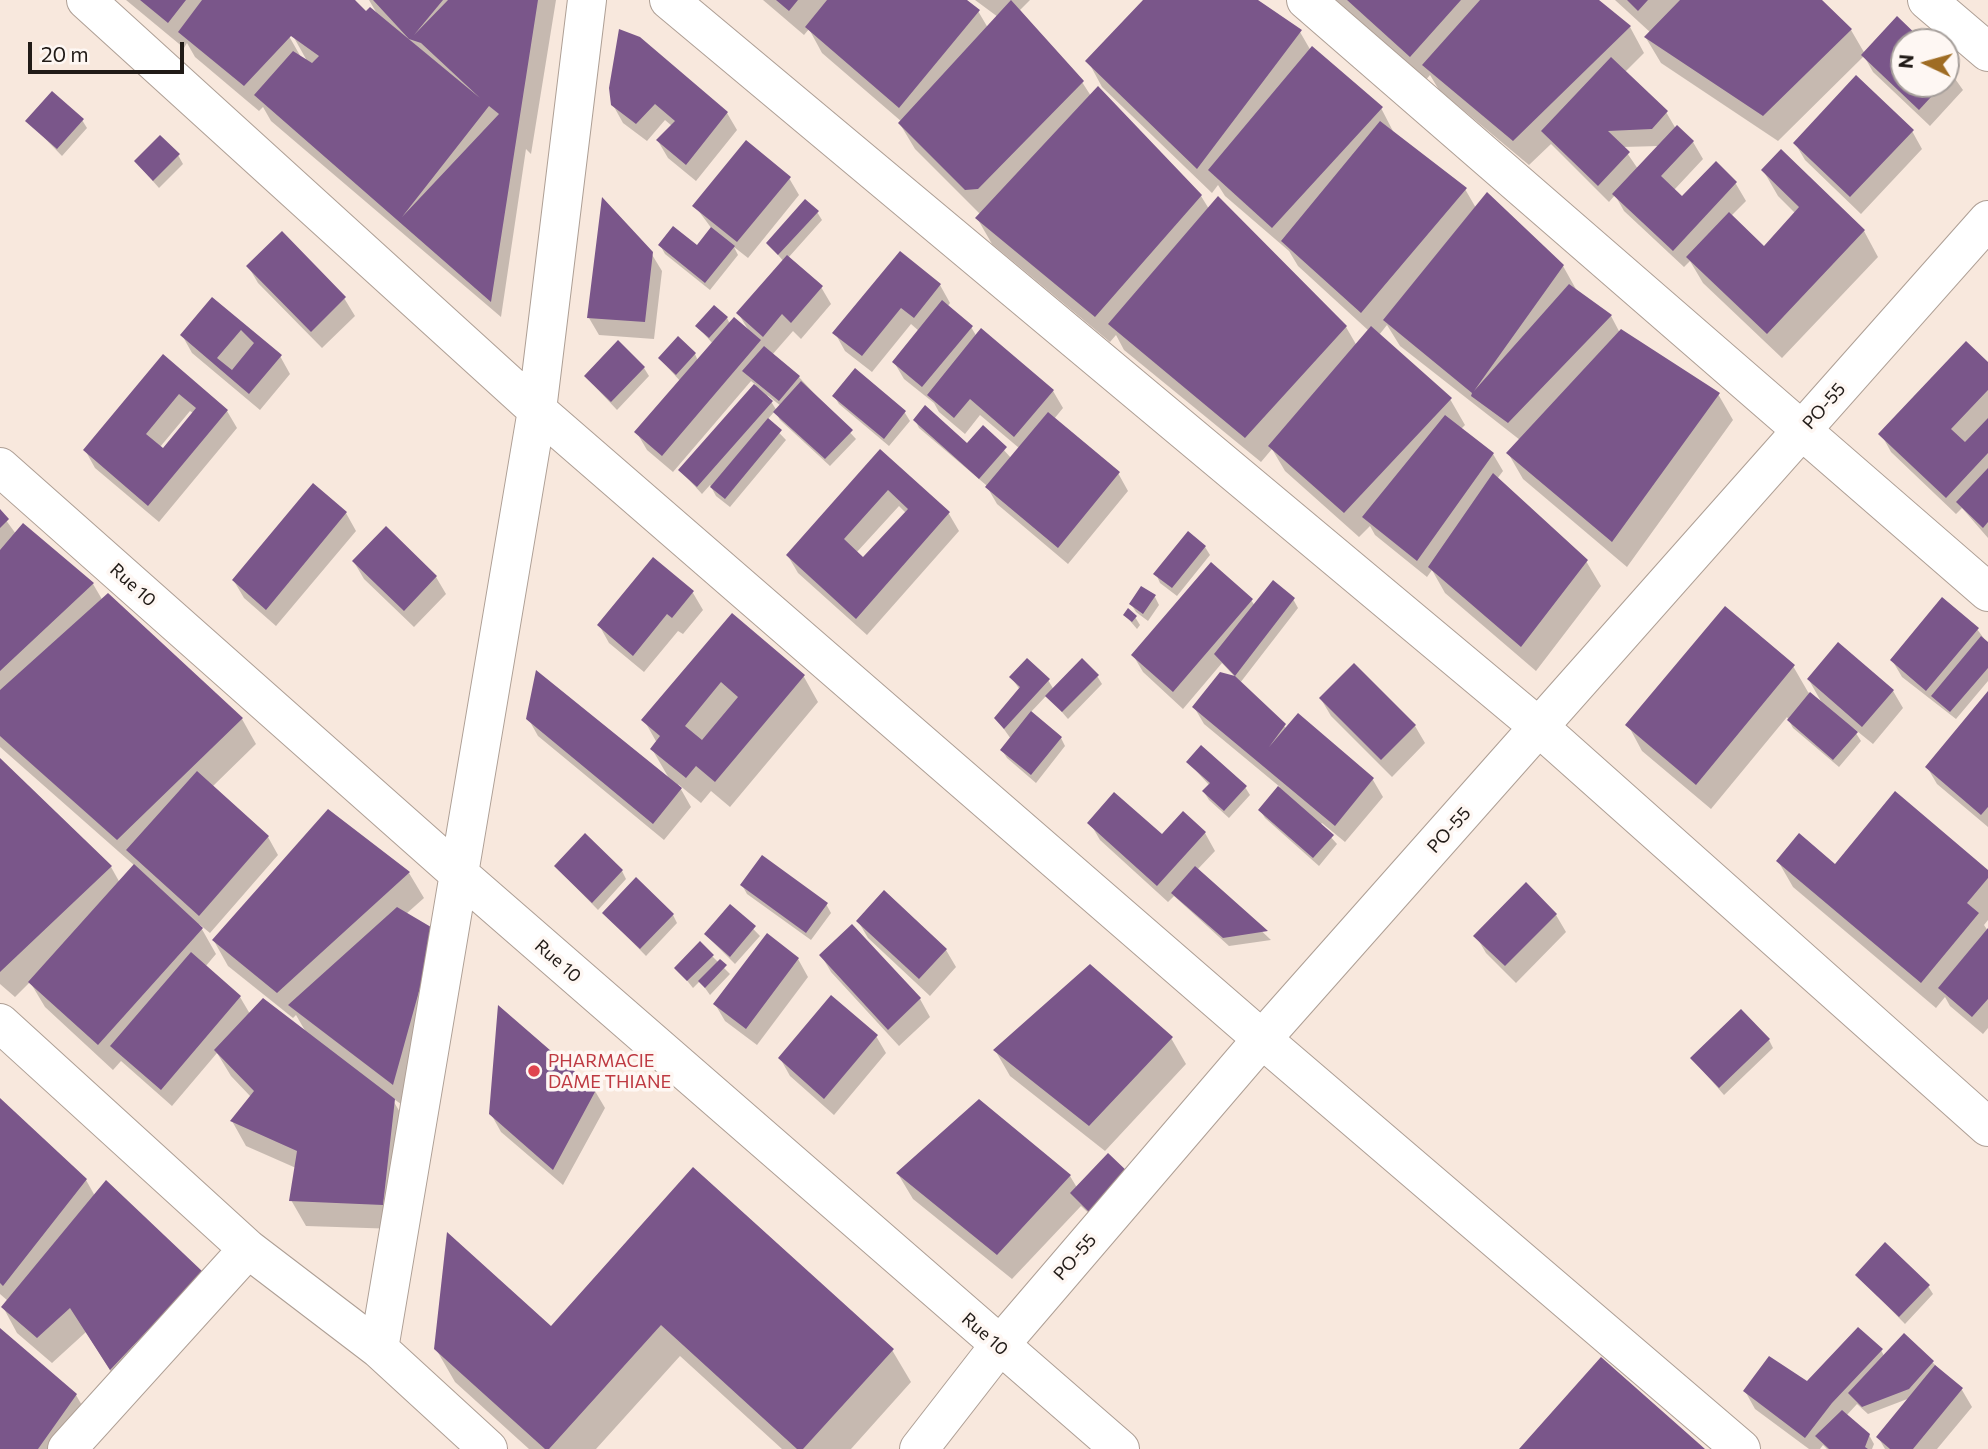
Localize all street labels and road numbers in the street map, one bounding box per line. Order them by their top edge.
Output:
street label: PO-55 [1798,378,1850,434]
street label: Rue 10 [106,559,160,611]
street label: PO-55 [1423,803,1475,857]
street label: Rue 10 [530,935,586,987]
street label: PO-55 [1049,1229,1101,1285]
street label: Rue 10 [957,1308,1013,1360]

